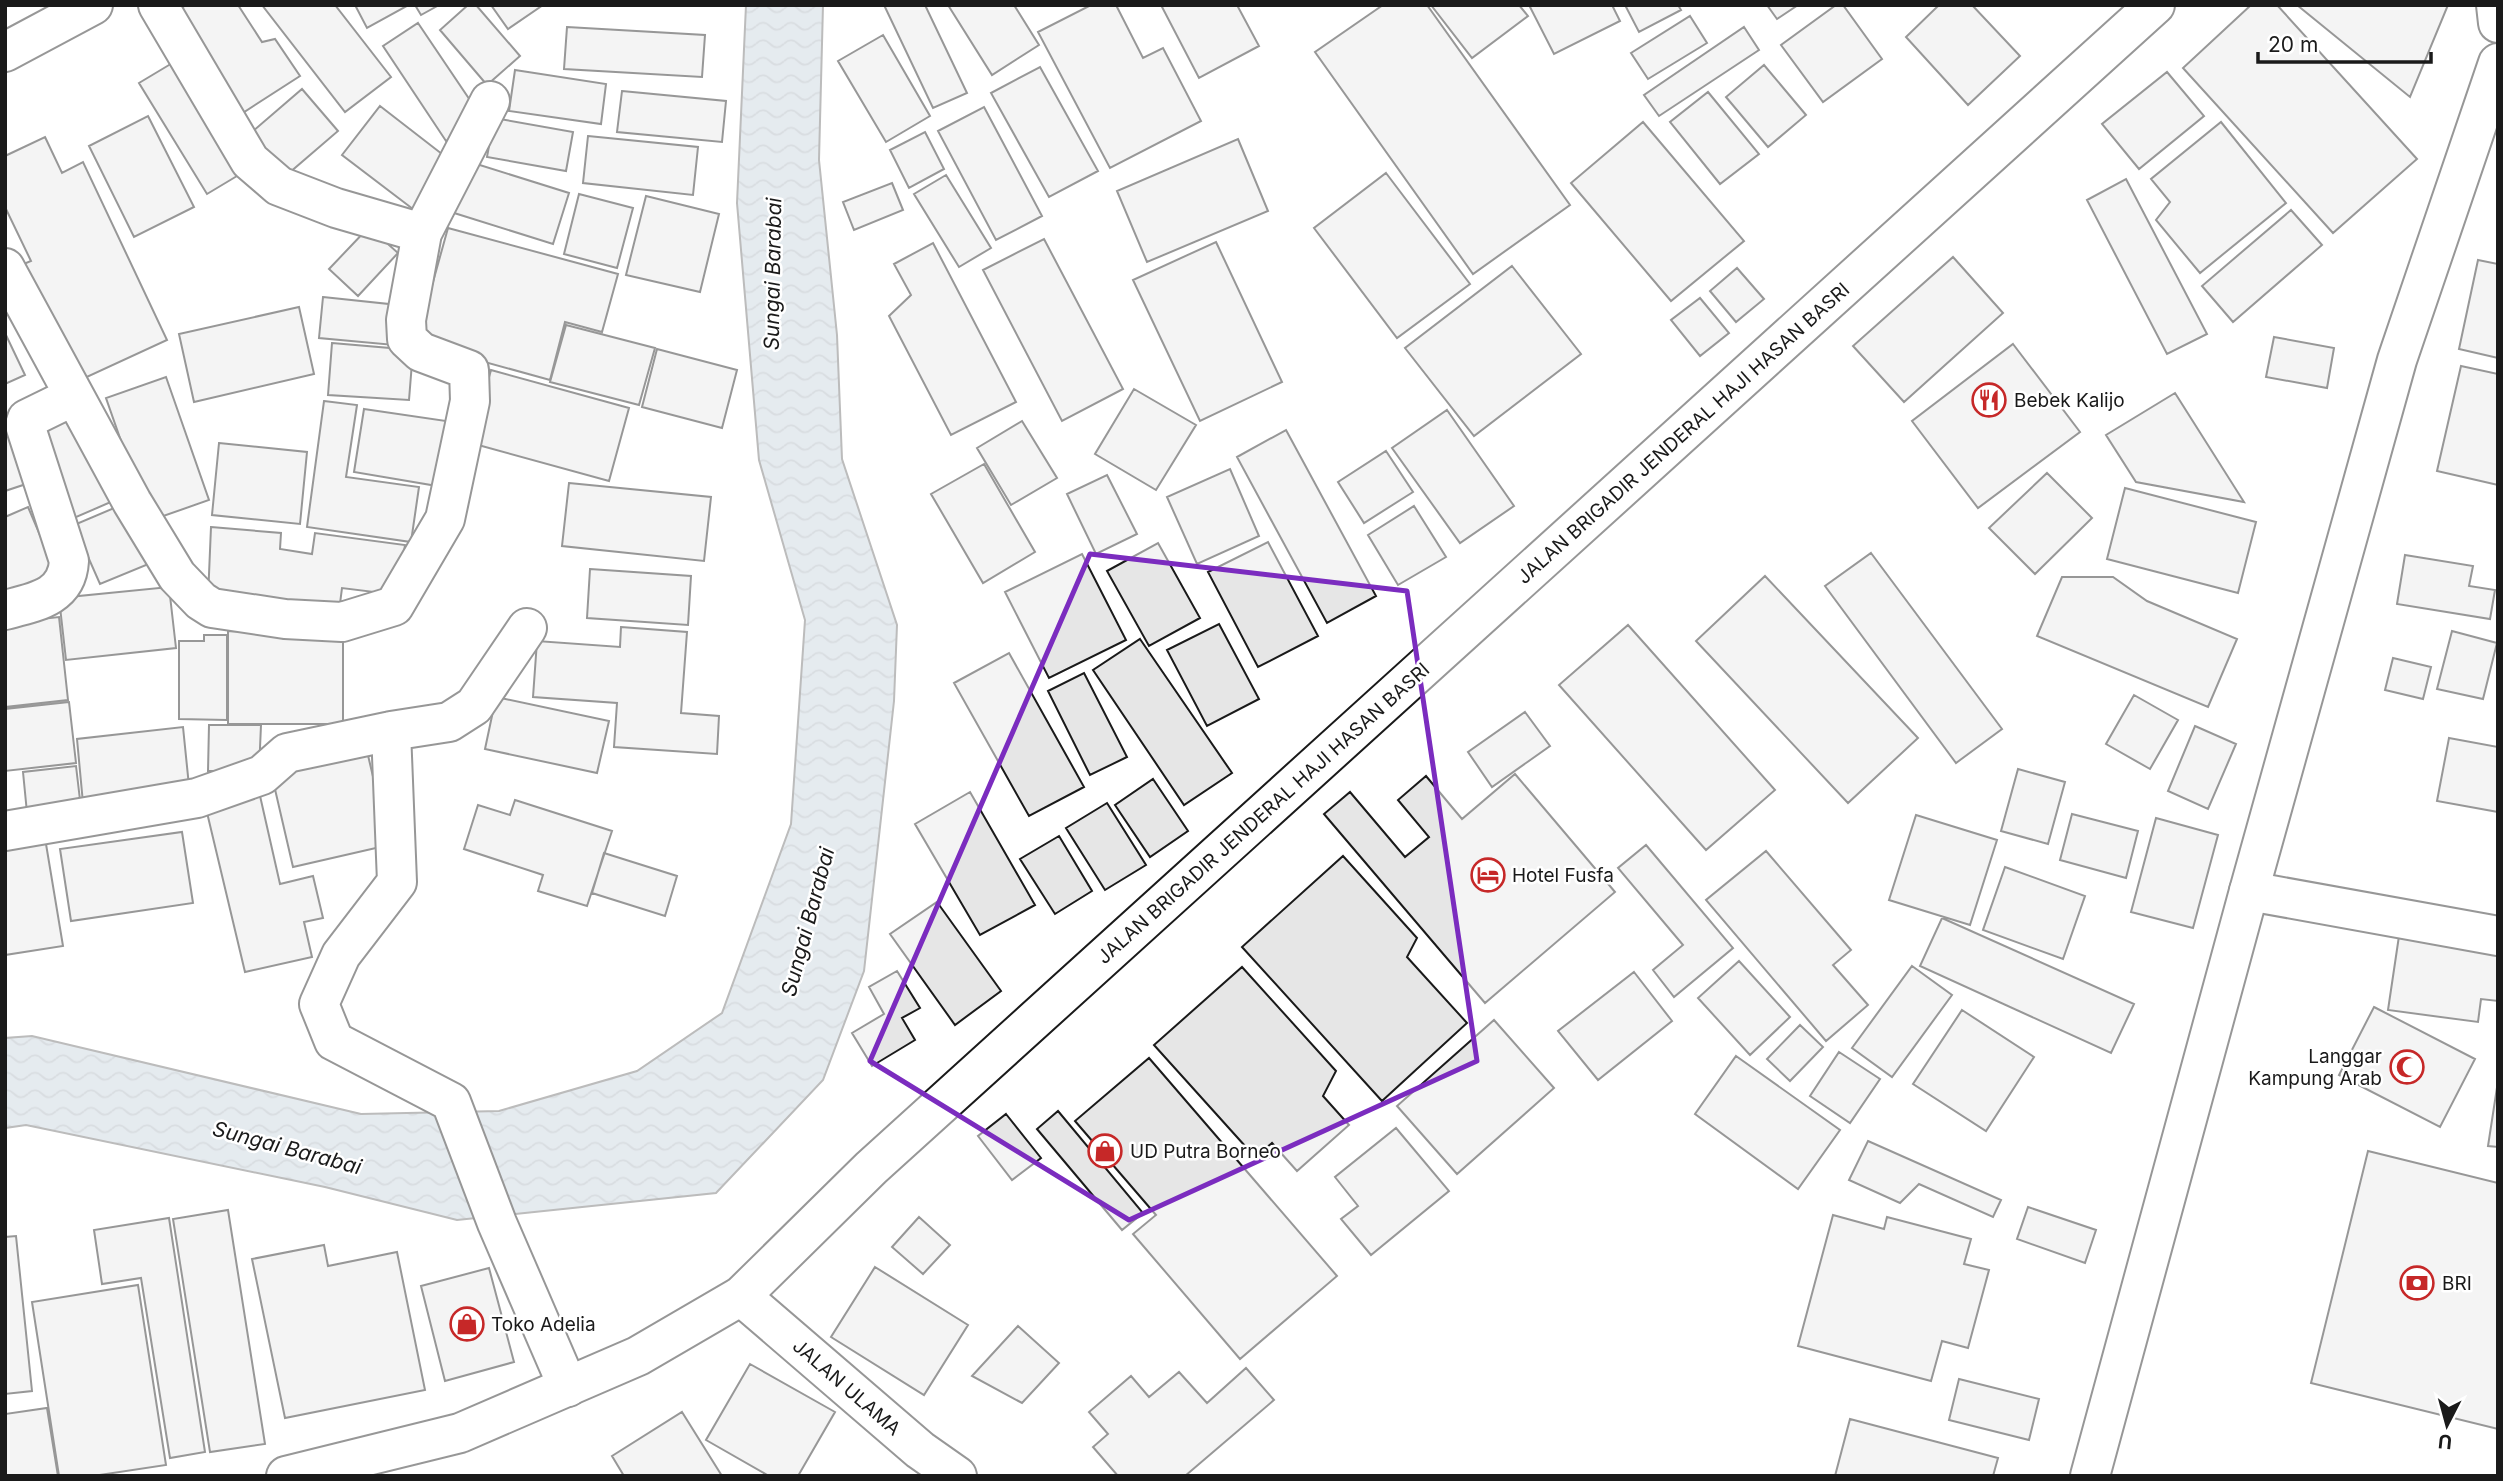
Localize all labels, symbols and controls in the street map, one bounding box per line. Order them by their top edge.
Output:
scale bar [2258,21,2431,65]
text: 20 m [2268,32,2318,57]
water label: Sungai Barabai [759,196,786,351]
street label: JALAN BRIGADIR JENDERAL HAJI HASAN BASRI [1513,278,1854,589]
restaurant icon: Bebek Kalijo [1970,381,2008,419]
place label: Bebek Kalijo [2014,389,2125,412]
street label: JALAN BRIGADIR JENDERAL HAJI HASAN BASRI [1093,658,1434,969]
water label: Sungai Barabai [776,844,840,999]
hotel icon: Hotel Fusfa [1469,856,1507,894]
place label: Hotel Fusfa [1512,864,1614,887]
place label: Langgar Kampung Arab [2248,1045,2382,1090]
mosque icon: Langgar Kampung Arab [2388,1048,2426,1086]
water label: Sungai Barabai [210,1116,365,1180]
shop icon: UD Putra Borneo [1086,1132,1124,1170]
place label: UD Putra Borneo [1130,1140,1281,1163]
bank icon: BRI [2398,1264,2436,1302]
place label: BRI [2442,1272,2472,1295]
shop icon: Toko Adelia [448,1305,486,1343]
place label: Toko Adelia [491,1313,596,1336]
street label: JALAN ULAMA [788,1334,905,1440]
north arrow [2412,1390,2482,1460]
text: U [2437,1429,2453,1454]

